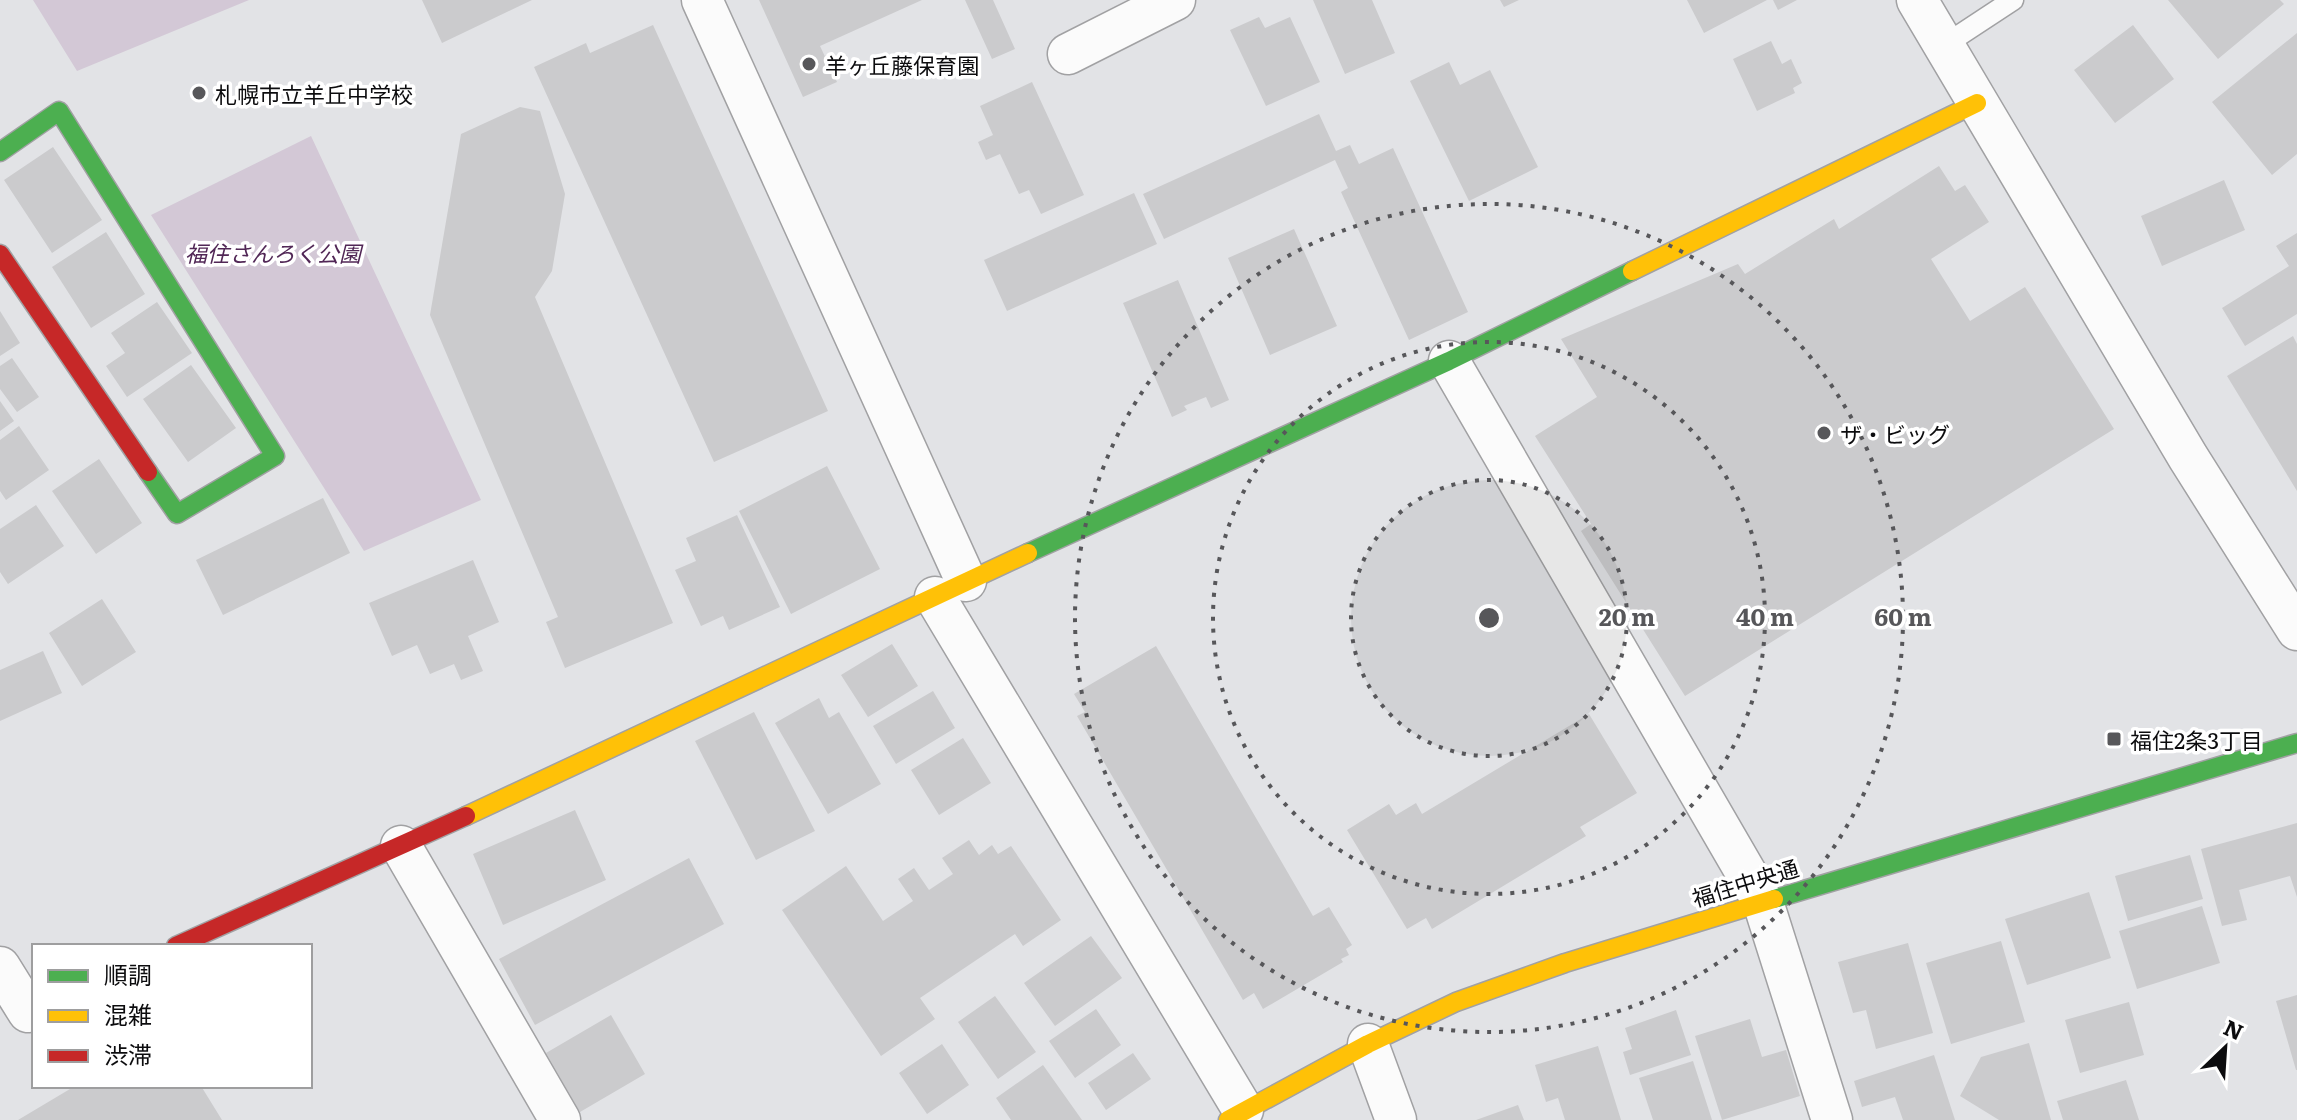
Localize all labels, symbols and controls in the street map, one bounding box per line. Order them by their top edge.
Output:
place label: 羊ヶ丘藤保育園 [825,48,979,81]
marker: 羊ヶ丘藤保育園 [800,55,818,73]
place label: 札幌市立羊丘中学校 [215,77,413,110]
marker: 札幌市立羊丘中学校 [190,84,208,102]
park label: 福住さんろく公園 [185,236,364,269]
place label: ザ・ビッグ [1840,417,1950,450]
marker: ザ・ビッグ [1815,424,1833,442]
text: 20 m [1599,598,1655,633]
text: 40 m [1736,598,1794,633]
text: 60 m [1874,598,1932,633]
centre of rings [1475,604,1503,632]
place label: 福住2条3丁目 [2130,723,2263,756]
marker: 福住2条3丁目 [2105,730,2123,748]
street label: 福住中央通 [1688,850,1802,914]
legend [32,944,312,1088]
text: 順調 [104,956,152,991]
text: 混雑 [104,996,152,1031]
north arrow [2185,1008,2265,1088]
text: N [2219,1010,2249,1047]
text: 渋滞 [104,1036,152,1071]

